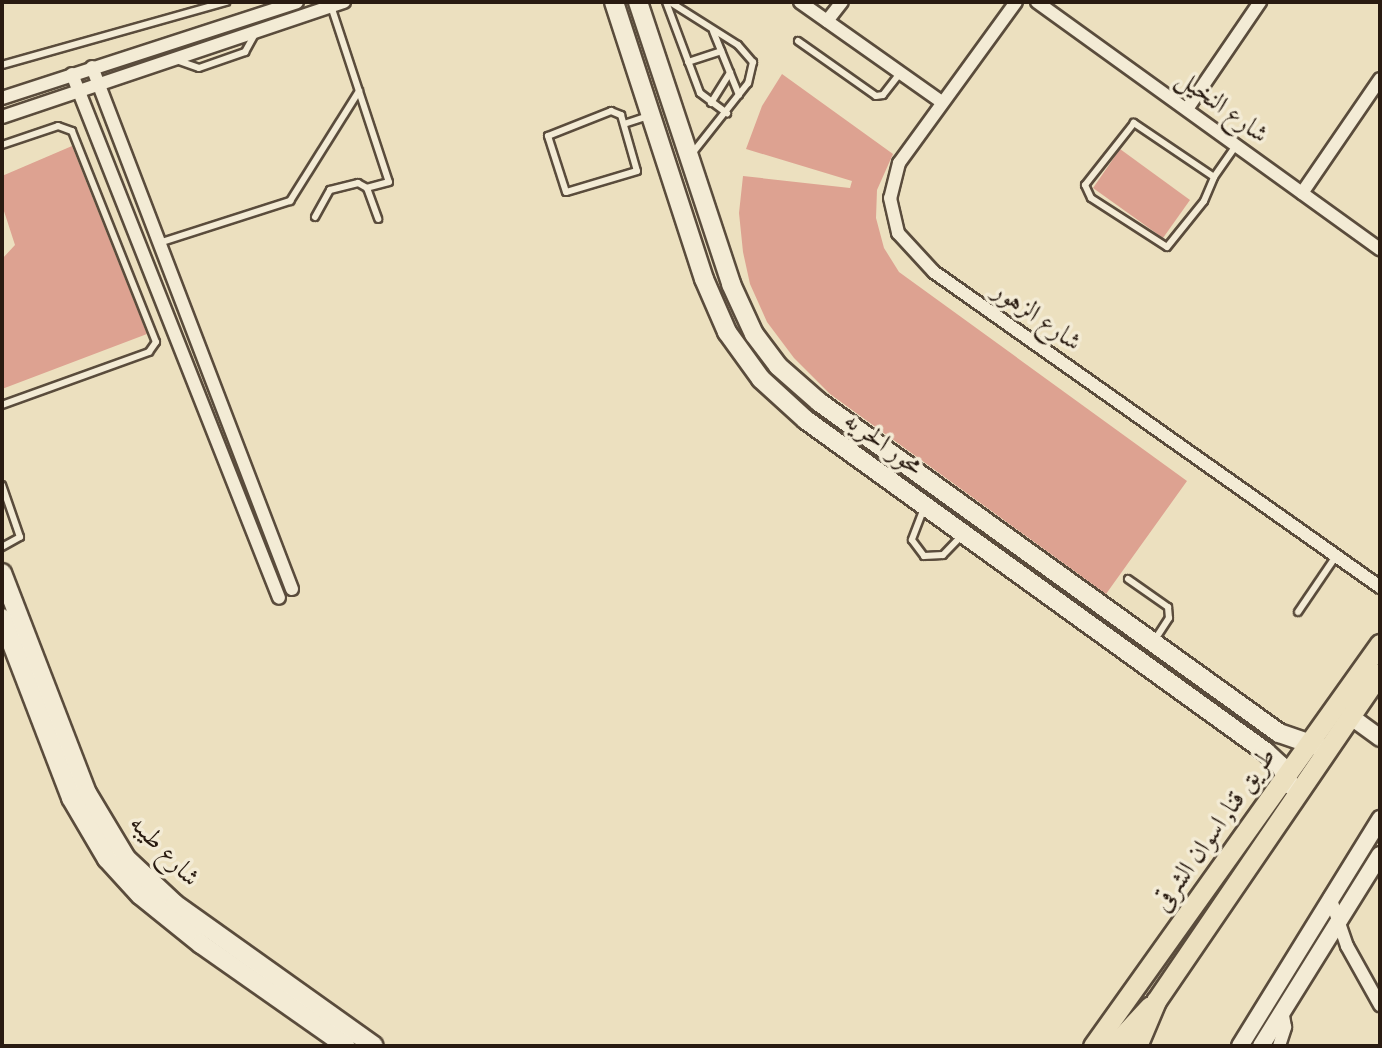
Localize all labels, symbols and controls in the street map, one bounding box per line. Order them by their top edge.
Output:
street label: شارع النخيل [1170,63,1274,151]
street label: شارع الزهور [987,275,1087,359]
street label: محور الحريه [838,405,928,483]
street label: طريق قنا, اسوان الشرقى [1147,742,1283,918]
street label: شارع طيبه [122,809,206,893]

